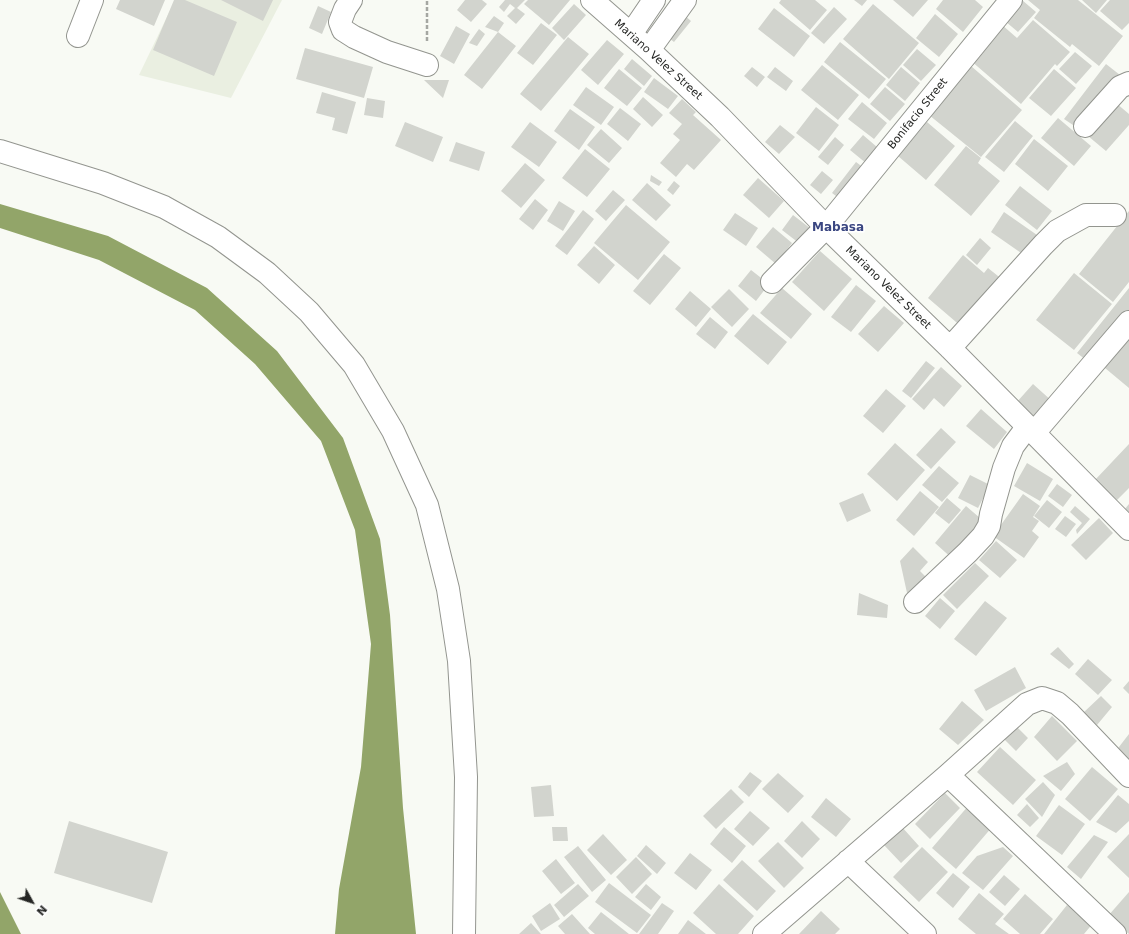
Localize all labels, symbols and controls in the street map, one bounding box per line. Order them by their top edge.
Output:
street label: Mariano Velez Street [611,17,705,103]
street label: Bonifacio Street [885,76,951,152]
district label: Mabasa [812,221,864,235]
street label: Mariano Velez Street [843,244,933,332]
north arrow [12,882,52,922]
text: N [34,902,50,918]

